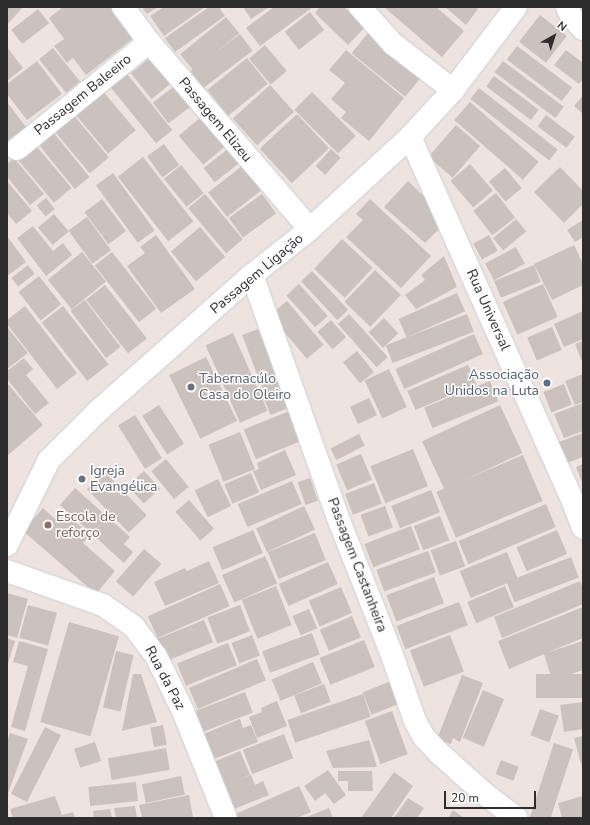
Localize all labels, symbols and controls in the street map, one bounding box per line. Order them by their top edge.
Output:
north arrow [534,16,574,56]
text: N [554,18,570,35]
street label: Passagem Baleeiro [31,51,135,139]
street label: Passagem Elizeu [175,74,255,166]
street label: Passagem Ligação [207,230,307,318]
street label: Rua Universal [463,267,513,353]
place label: Associação Unidos na Luta [445,367,539,400]
place label: Tabernacúlo Casa do Oleiro [199,371,291,404]
marker: Associação Unidos na Luta [542,378,552,388]
marker: Tabernacúlo Casa do Oleiro [186,382,196,392]
place label: Igreja Evangélica [90,463,157,496]
marker: Igreja Evangélica [77,474,87,484]
street label: Passagem Castanheira [324,495,390,635]
place label: Escola de reforço [56,509,116,542]
marker: Escola de reforço [43,520,53,530]
street label: Rua da Paz [141,643,189,713]
scale bar [446,783,538,809]
text: 20 m [451,790,479,806]

